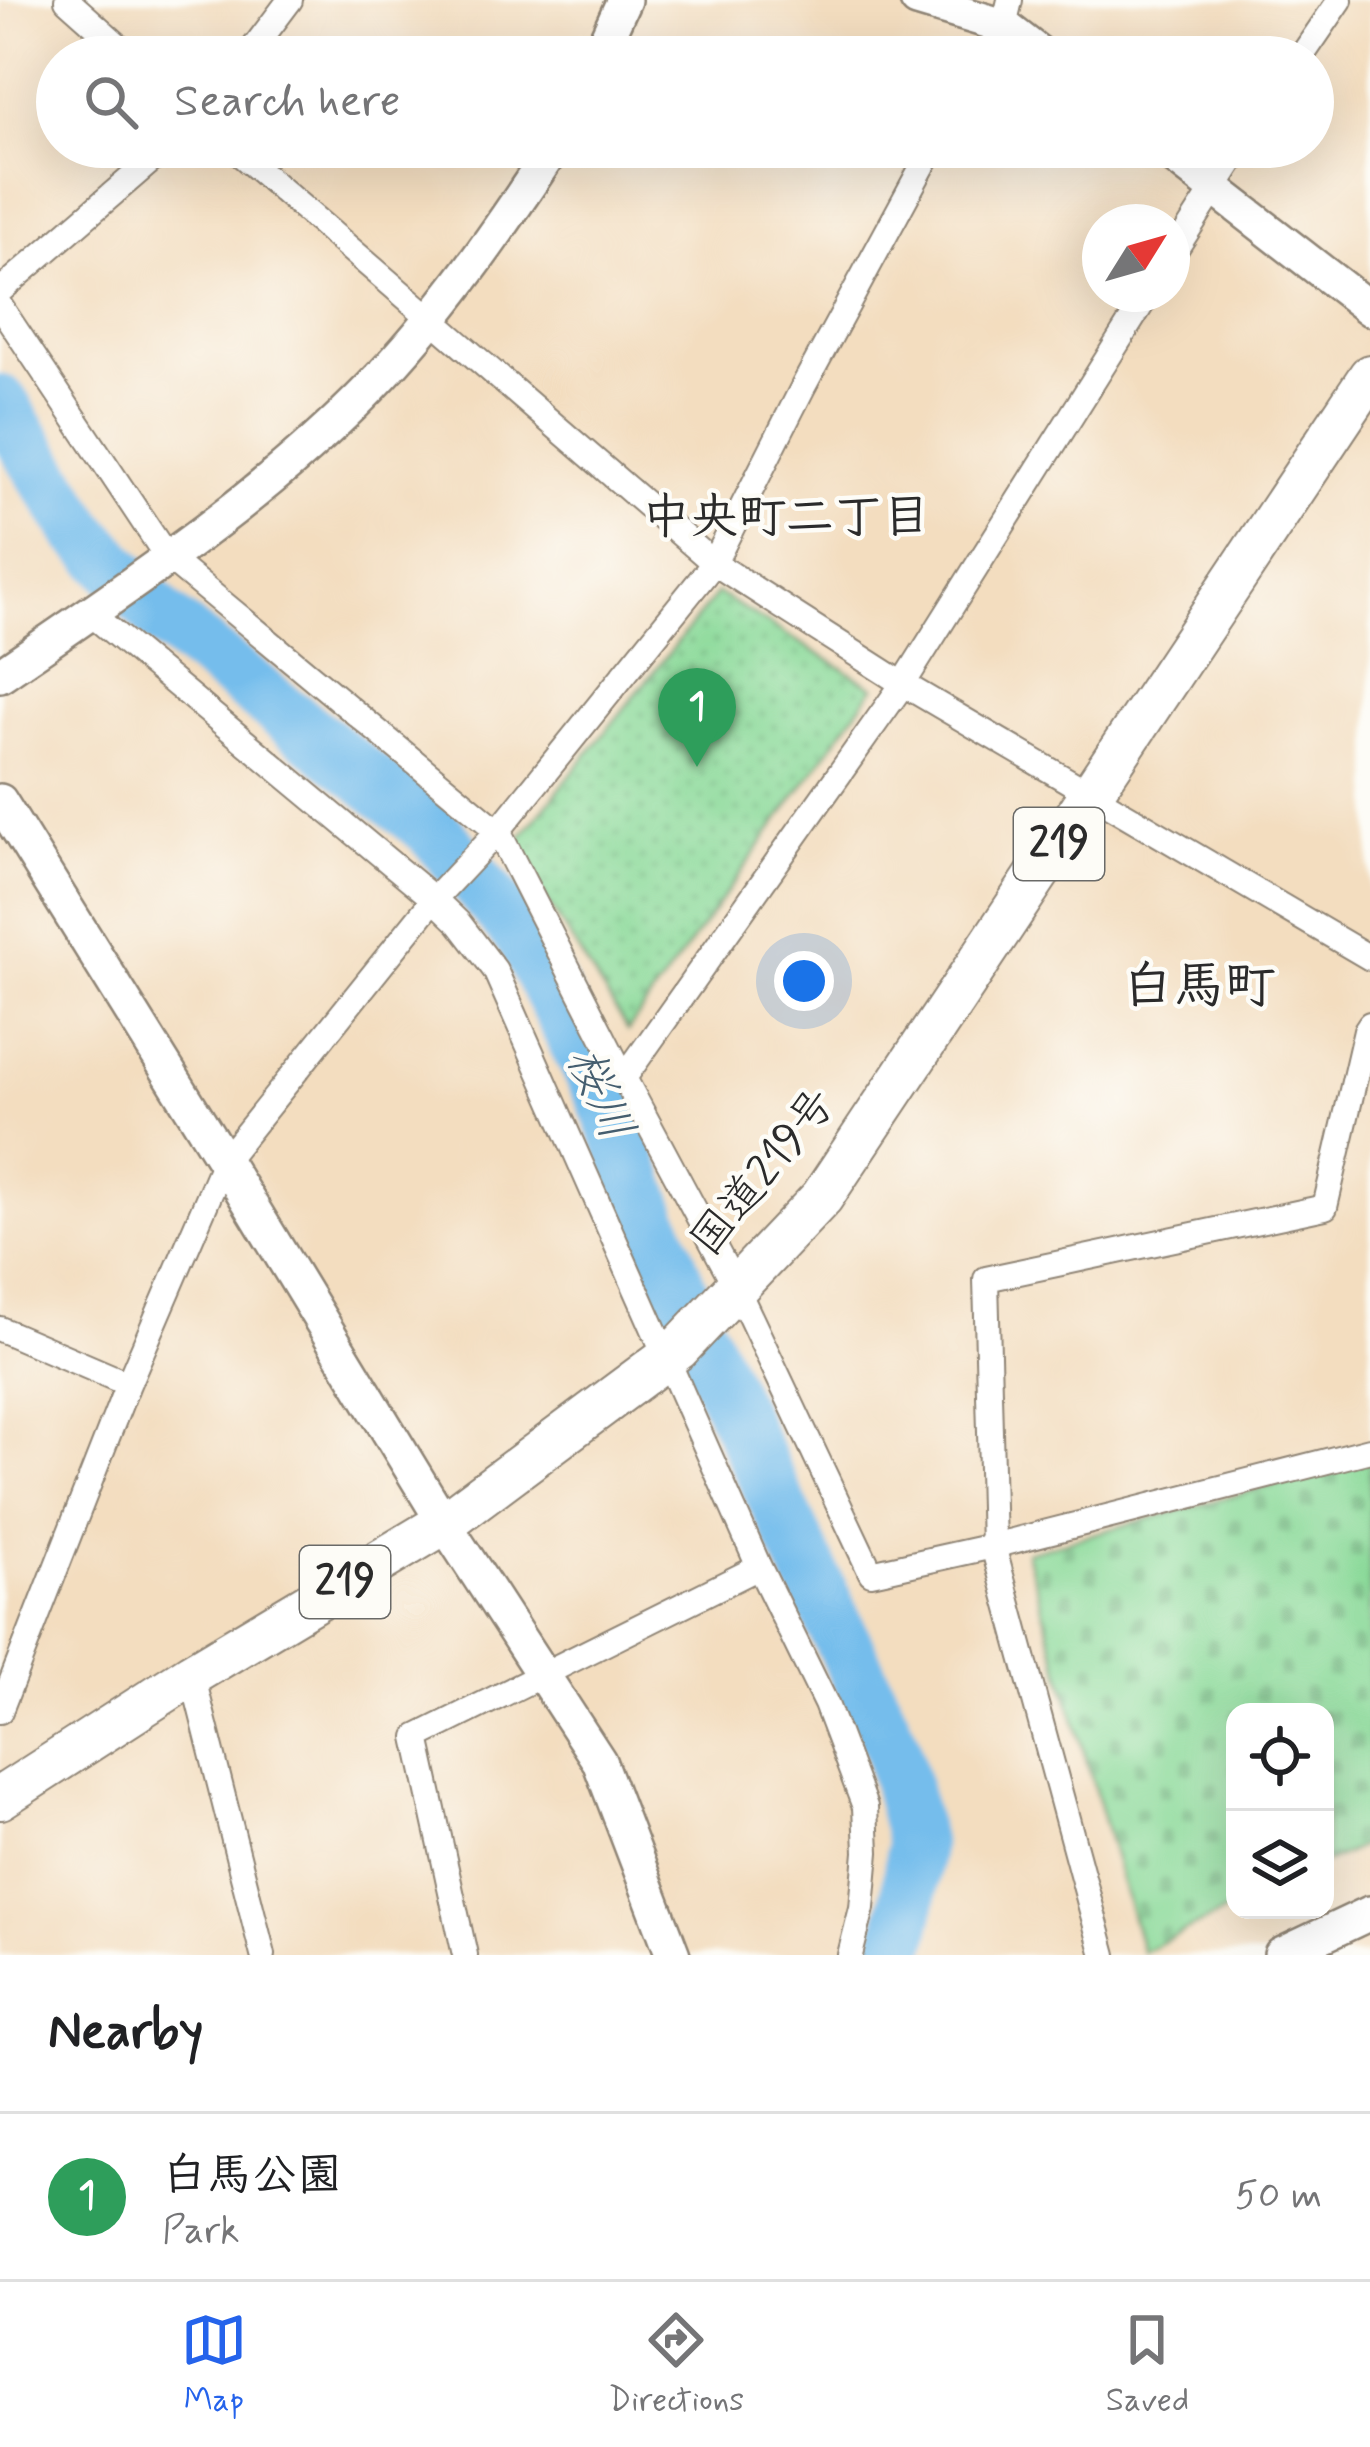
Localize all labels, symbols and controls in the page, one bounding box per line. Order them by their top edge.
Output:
search box [36,36,1334,168]
icon: search [78,69,144,135]
text: Search here [174,73,401,132]
north arrow [1082,204,1190,312]
district label: 中央町二丁目 [642,487,930,550]
pin: 1 [658,668,736,767]
road number: 219 [1014,808,1104,880]
your location [774,951,834,1011]
district label: 白馬町 [1122,955,1276,1021]
water label: 桜川 [551,1037,647,1151]
street label: 国道219号 [678,1077,850,1269]
road number: 219 [300,1546,390,1618]
map controls [1226,1703,1334,1919]
button: locate [1226,1703,1334,1811]
button: layers [1226,1811,1334,1919]
text: Nearby [48,2000,203,2066]
text: 白馬公園 [162,2147,342,2206]
text: 1 [78,2171,96,2222]
text: 50 m [1235,2171,1322,2222]
text: Park [162,2206,240,2257]
tab: Map [181,2307,247,2423]
tab: Directions [608,2307,744,2423]
tab: Saved [1106,2307,1189,2423]

